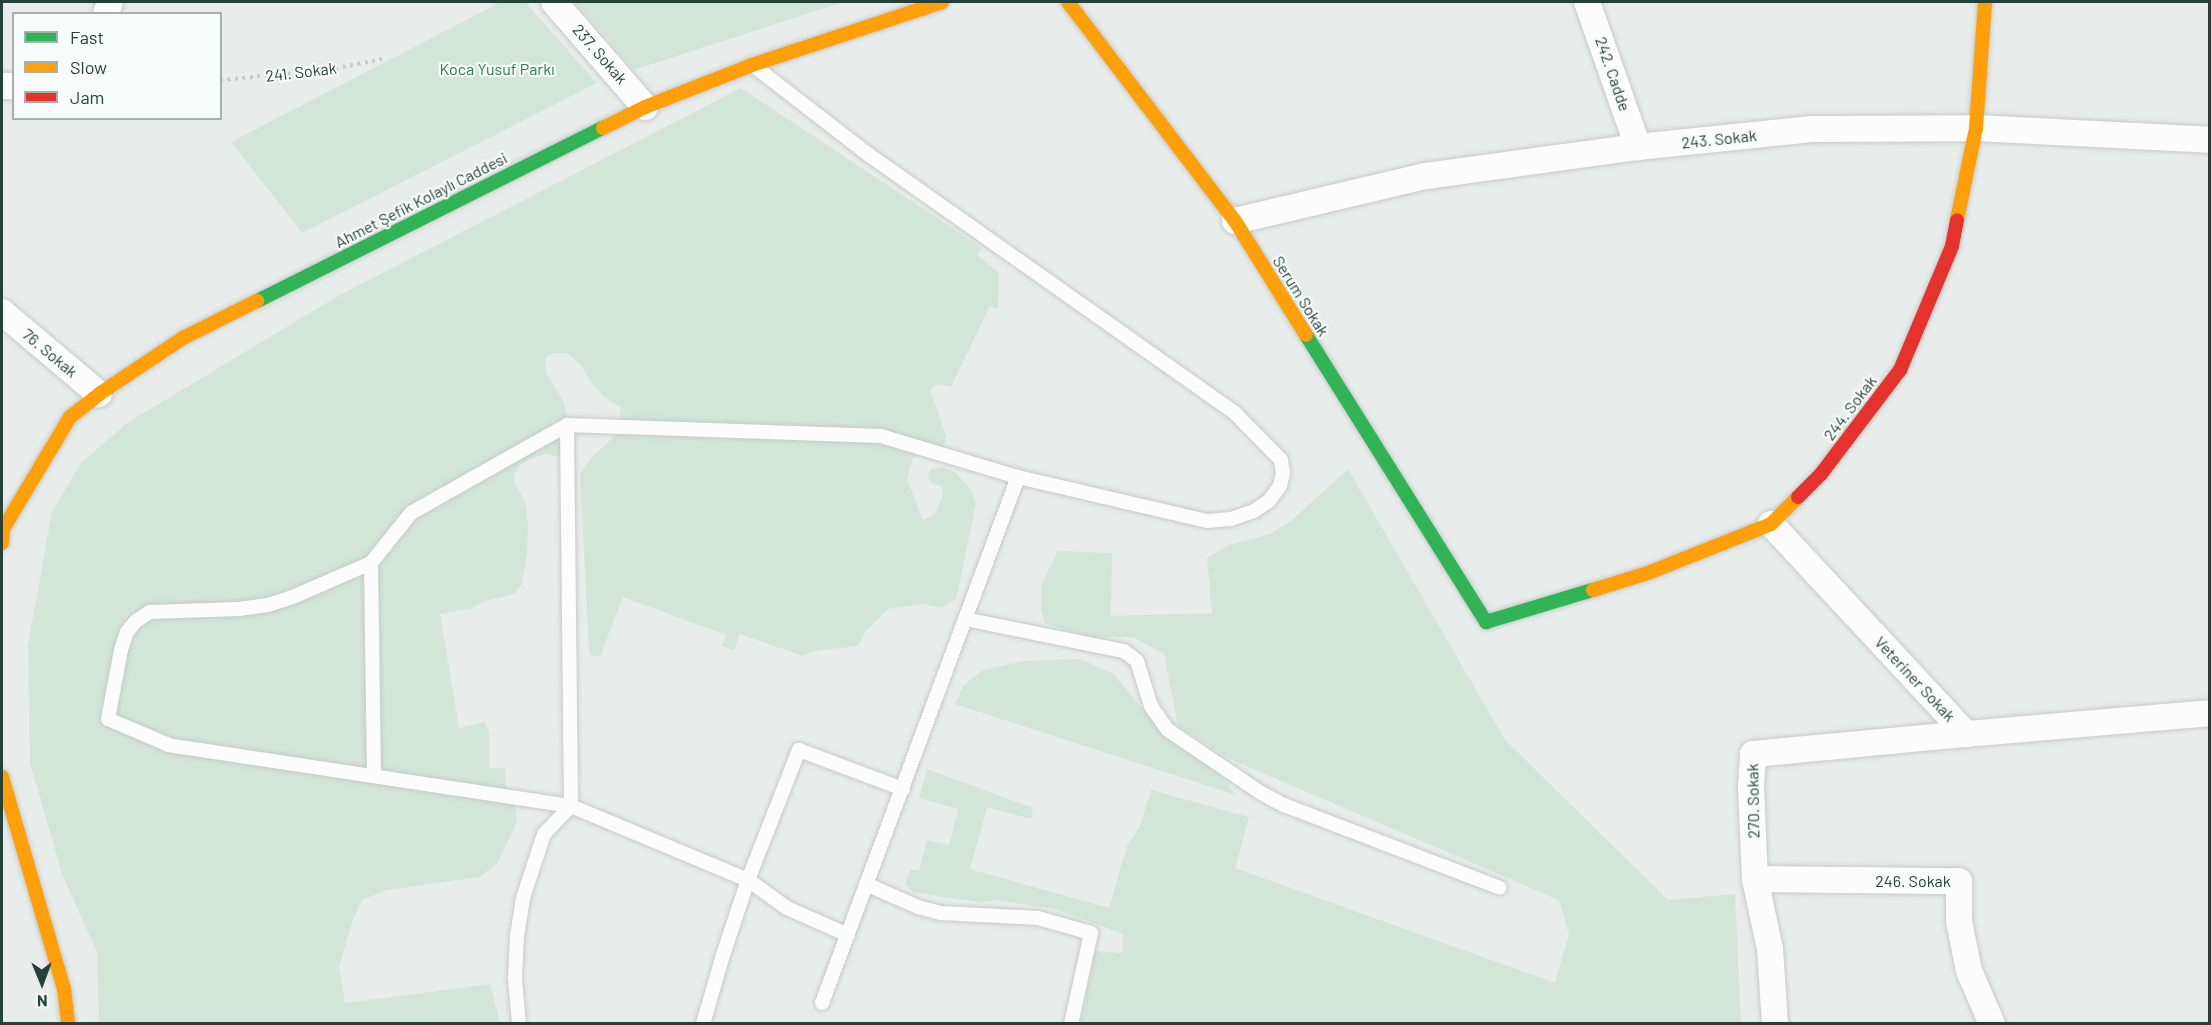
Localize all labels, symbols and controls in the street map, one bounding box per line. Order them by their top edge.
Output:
legend [12,12,222,120]
street label: 237. Sokak [569,20,631,88]
text: Fast [70,26,104,48]
street label: 242. Cadde [1591,34,1635,114]
text: Slow [70,56,107,78]
street label: 241. Sokak [264,58,338,86]
park label: Koca Yusuf Parkı [439,59,555,79]
text: Jam [70,86,104,108]
street label: 243. Sokak [1680,126,1758,152]
street label: Ahmet Şefik Kolaylı Caddesi [332,148,510,252]
street label: Serum Sokak [1269,252,1333,340]
street label: 76. Sokak [19,325,81,381]
street label: 244. Sokak [1819,372,1881,444]
street label: Veteriner Sokak [1871,632,1959,726]
street label: 270. Sokak [1743,763,1763,839]
street label: 246. Sokak [1875,871,1951,891]
north arrow [12,953,72,1013]
text: N [37,992,48,1011]

